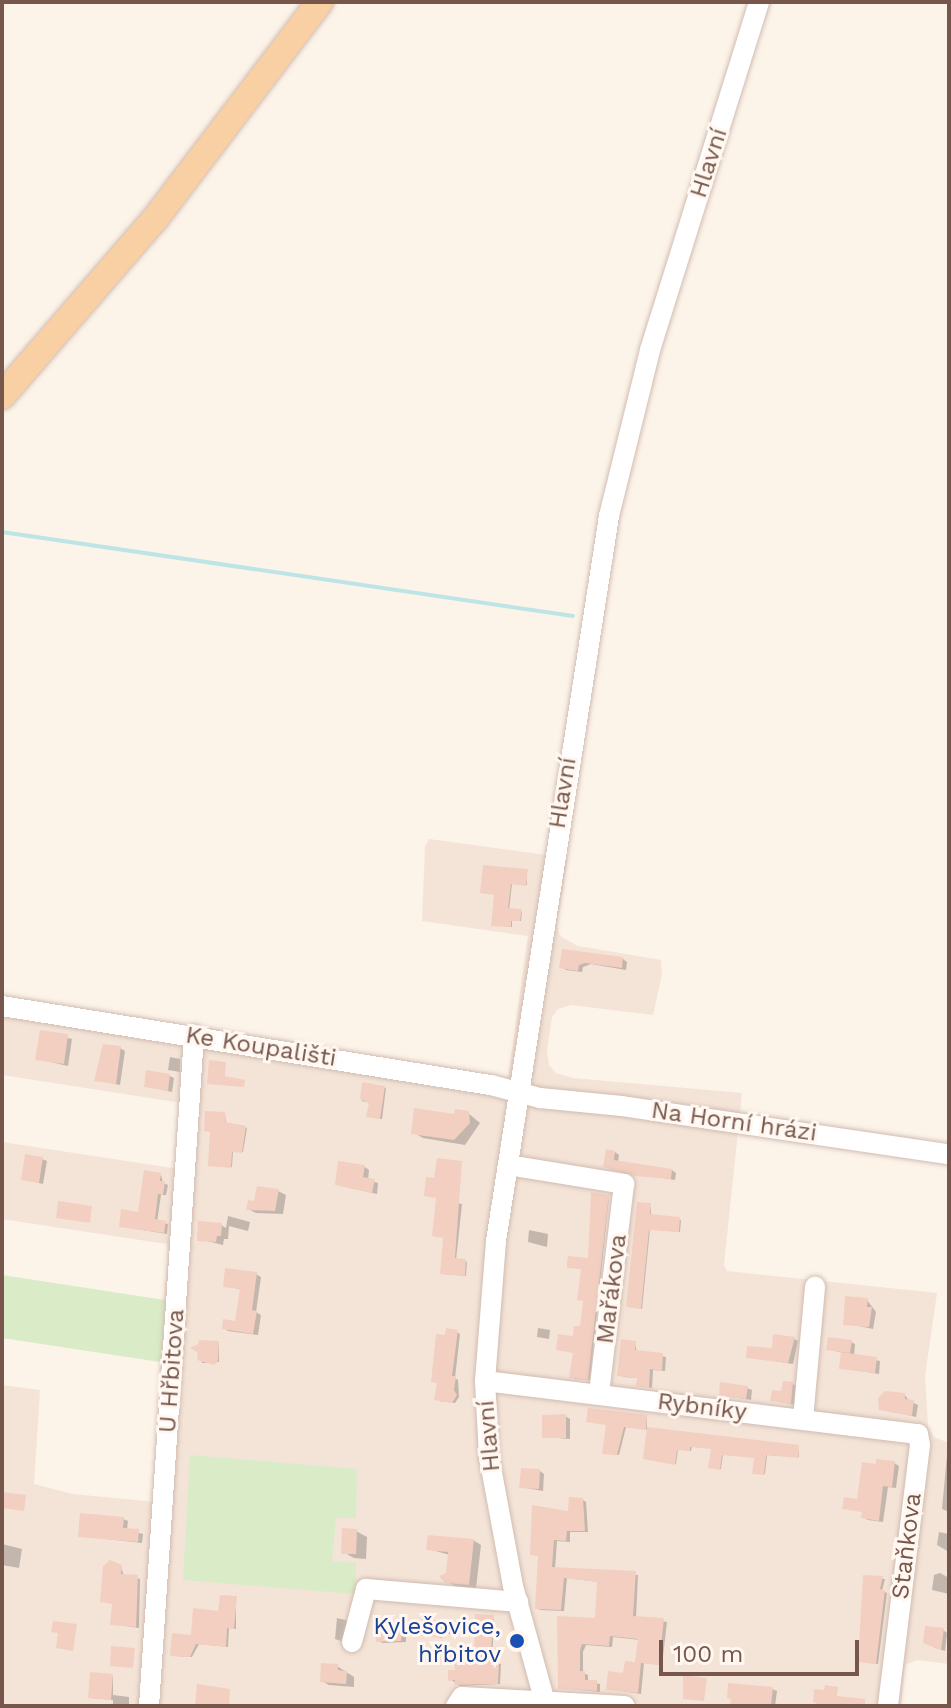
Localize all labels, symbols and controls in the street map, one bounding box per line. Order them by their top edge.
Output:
street label: Hlavní [684,124,734,202]
street label: Hlavní [543,755,583,831]
street label: Ke Koupališti [184,1021,338,1073]
street label: Na Horní hrázi [649,1096,819,1148]
street label: Mařákova [591,1233,633,1345]
street label: U Hřbitova [153,1308,191,1434]
street label: Rybníky [656,1387,748,1427]
street label: Hlavní [472,1399,506,1473]
street label: Staňkova [886,1491,928,1601]
place label: Kylešovice, hřbitov [373,1613,501,1669]
scale bar [663,1624,863,1674]
marker: Kylešovice, hřbitov [508,1632,526,1650]
text: 100 m [673,1640,743,1668]

